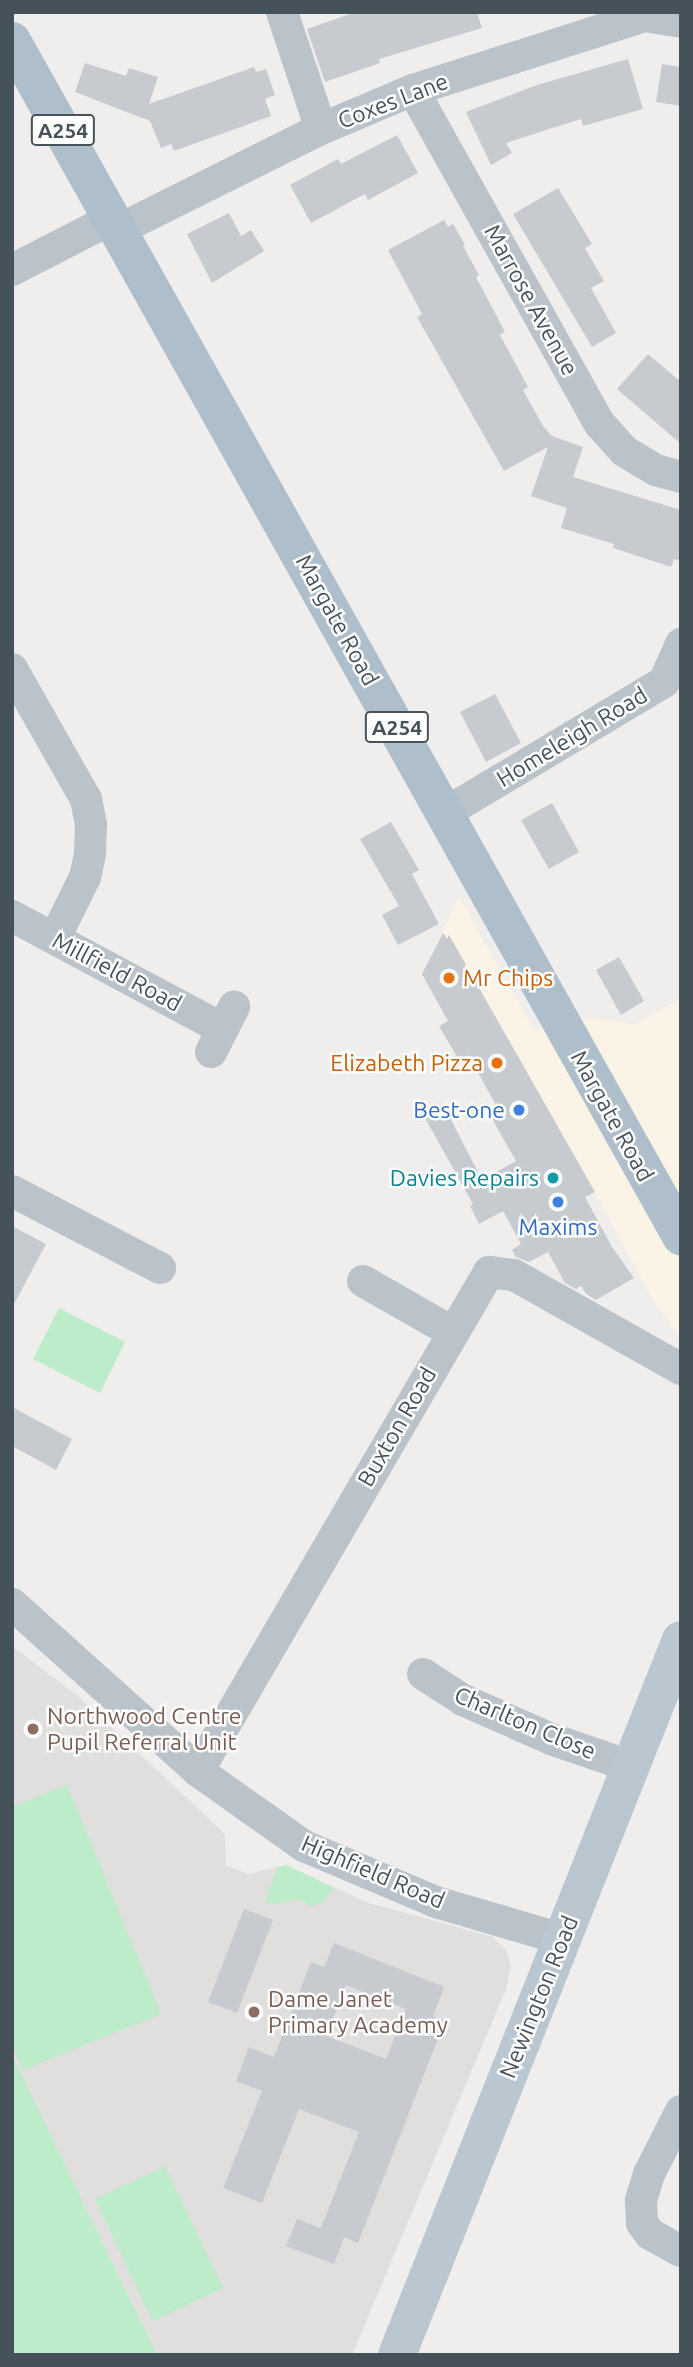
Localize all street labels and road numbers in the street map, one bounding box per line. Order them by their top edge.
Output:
street label: Coxes Lane [334,67,452,135]
road number: A254 [30,113,96,148]
street label: Marrose Avenue [478,220,584,380]
street label: Margate Road [290,550,384,690]
street label: Homeleigh Road [492,681,652,793]
road number: A254 [364,710,430,744]
street label: Millfield Road [48,926,186,1018]
street label: Margate Road [565,1046,659,1186]
street label: Buxton Road [352,1362,442,1492]
street label: Charlton Close [450,1681,600,1765]
street label: Highfield Road [297,1829,449,1915]
street label: Newington Road [494,1912,584,2082]

